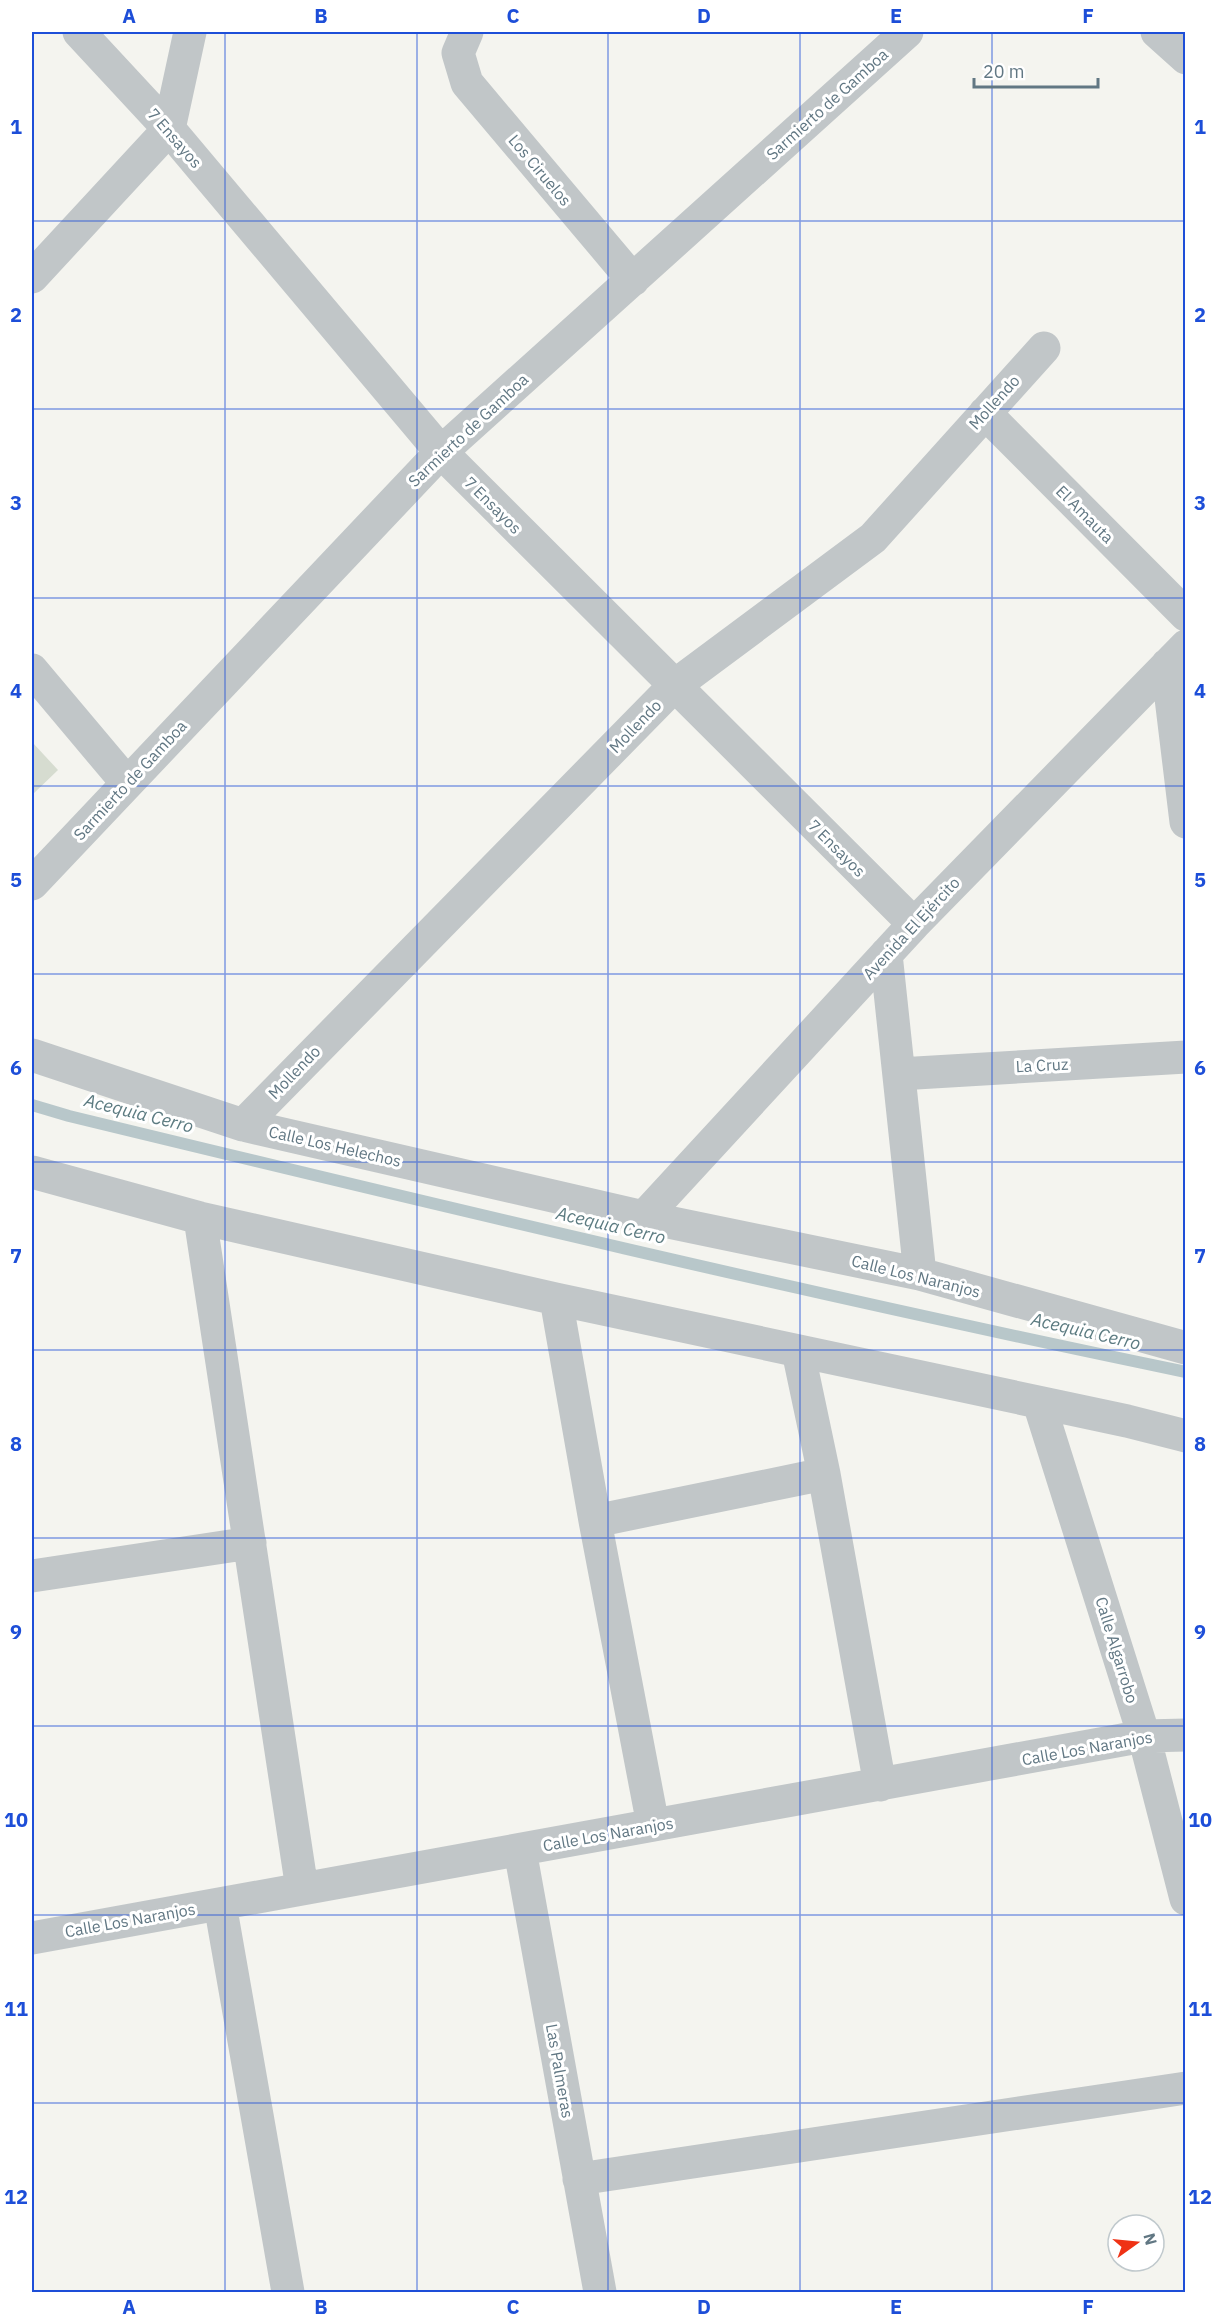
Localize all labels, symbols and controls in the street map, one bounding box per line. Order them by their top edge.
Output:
text: A [122,2,136,29]
text: B [314,2,328,29]
text: C [506,2,520,29]
text: D [697,2,711,29]
text: E [890,2,902,29]
text: F [1082,2,1094,29]
street label: Sarmierto de Gamboa [762,44,892,164]
scale bar [974,51,1098,89]
text: 20 m [983,60,1025,83]
street label: 7 Ensayos [144,104,206,172]
text: 1 [10,113,22,140]
text: 1 [1194,113,1206,140]
street label: Los Ciruelos [504,130,576,210]
text: 2 [10,301,22,328]
text: 2 [1194,301,1206,328]
street label: Sarmierto de Gamboa [404,369,533,491]
street label: Mollendo [964,371,1024,433]
street label: 7 Ensayos [460,472,526,538]
street label: El Amauta [1052,481,1118,547]
text: 3 [10,489,22,516]
text: 3 [1194,489,1206,516]
text: 4 [10,677,22,704]
text: 4 [1194,677,1206,704]
street label: Mollendo [605,695,665,757]
street label: Sarmierto de Gamboa [69,715,191,844]
street label: 7 Ensayos [804,815,870,881]
text: 5 [10,866,22,893]
text: 5 [1194,866,1206,893]
street label: Avenida El Ejército [858,872,964,983]
street label: Mollendo [264,1041,324,1103]
text: 6 [10,1054,22,1081]
street label: La Cruz [1015,1054,1069,1076]
text: 6 [1194,1054,1206,1081]
water label: Acequia Cerro [81,1088,196,1138]
street label: Calle Los Helechos [267,1121,403,1171]
water label: Acequia Cerro [553,1201,668,1249]
text: 7 [10,1242,22,1269]
text: 7 [1194,1242,1206,1269]
street label: Calle Los Naranjos [849,1250,983,1302]
water label: Acequia Cerro [1028,1307,1143,1355]
text: 8 [10,1430,22,1457]
text: 8 [1194,1430,1206,1457]
street label: Calle Algarrobo [1091,1594,1143,1706]
text: 9 [10,1618,22,1645]
text: 9 [1194,1618,1206,1645]
street label: Calle Los Naranjos [1020,1727,1154,1769]
text: 10 [4,1806,28,1833]
text: 10 [1188,1806,1212,1833]
street label: Calle Los Naranjos [541,1813,675,1855]
street label: Calle Los Naranjos [63,1899,197,1941]
text: 11 [4,1995,28,2022]
text: 11 [1188,1995,1212,2022]
street label: Las Palmeras [542,2022,578,2120]
text: 12 [4,2183,28,2210]
text: 12 [1188,2183,1212,2210]
north arrow [1106,2213,1166,2273]
text: N [1139,2231,1162,2247]
text: A [122,2293,136,2320]
text: B [314,2293,328,2320]
text: C [506,2293,520,2320]
text: D [697,2293,711,2320]
text: E [890,2293,902,2320]
text: F [1082,2293,1094,2320]

